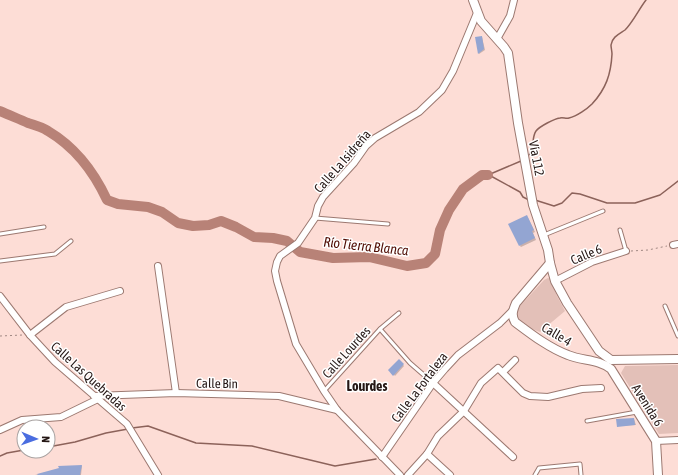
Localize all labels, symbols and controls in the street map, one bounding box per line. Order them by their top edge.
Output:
street label: Calle La Isidreña [311,127,374,196]
street label: Vía 112 [526,139,547,177]
water label: Río Tierra Blanca [323,234,410,258]
street label: Calle 6 [568,241,604,268]
street label: Calle 4 [539,320,575,349]
street label: Calle Lourdes [319,323,374,381]
street label: Calle Las Quebradas [48,339,130,414]
street label: Calle La Fortaleza [388,349,451,425]
street label: Calle Bin [196,376,238,391]
district label: Lourdes [347,378,387,394]
street label: Avenida 6 [629,381,666,429]
north arrow [16,419,56,459]
text: N [40,436,52,443]

